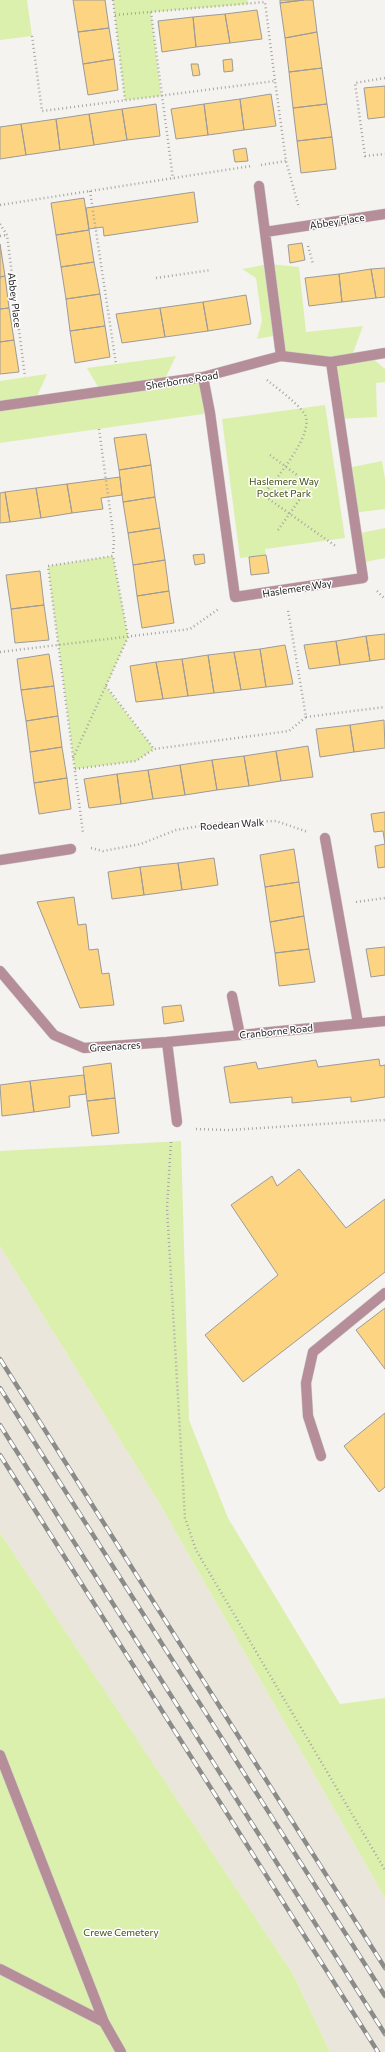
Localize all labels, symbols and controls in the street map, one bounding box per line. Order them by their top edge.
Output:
street label: Abbey Place [309,211,365,231]
street label: Abbey Place [6,272,24,328]
street label: Sherborne Road [145,368,219,392]
park label: Haslemere Way Pocket Park [249,475,319,499]
street label: Haslemere Way [261,577,333,599]
street label: Roedean Walk [199,816,265,832]
street label: Cranborne Road [239,1021,314,1041]
street label: Greenacres [89,1038,141,1054]
park label: Crewe Cemetery [83,1926,159,1938]

